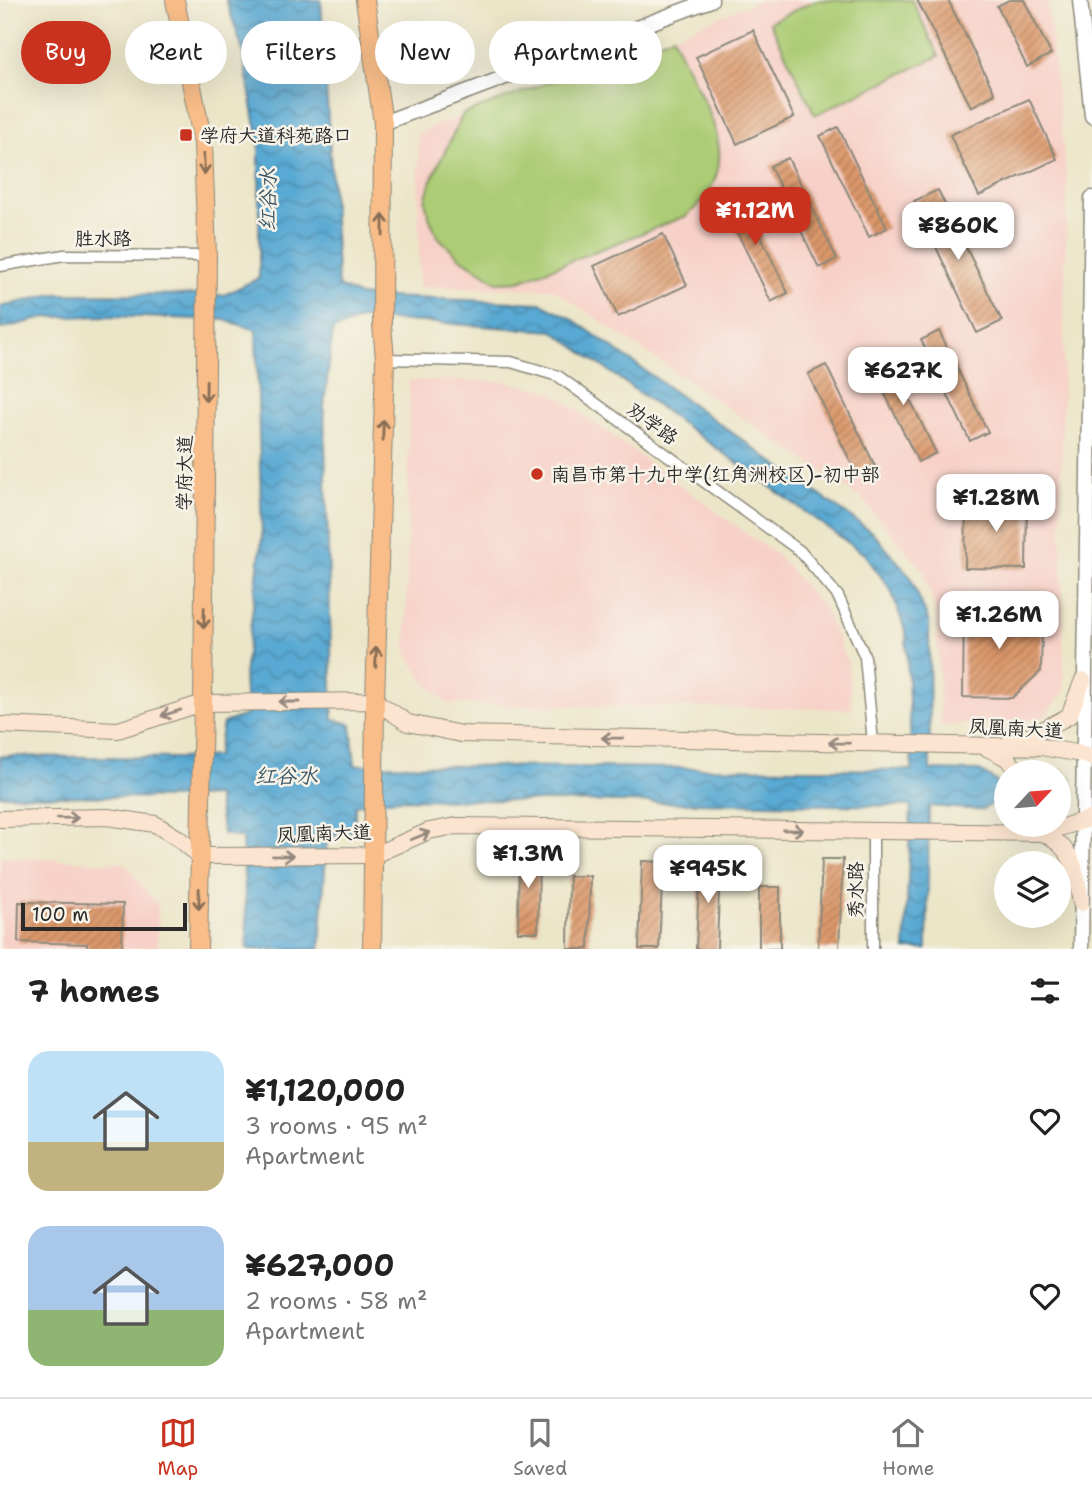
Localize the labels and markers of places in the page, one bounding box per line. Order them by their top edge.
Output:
place label: 学府大道科苑路口 [200,123,352,148]
marker: 学府大道科苑路口 [178,127,194,143]
pin: ¥1.12M [698,188,812,247]
pin: ¥860K [909,202,1007,262]
pin: ¥627K [854,348,952,407]
place label: 南昌市第十九中学(红角洲校区)-初中部 [551,462,880,487]
marker: 南昌市第十九中学(红角洲校区)-初中部 [529,466,545,482]
pin: ¥1.28M [939,475,1053,534]
pin: ¥1.26M [942,592,1056,651]
pin: ¥1.3M [479,830,577,890]
pin: ¥945K [659,846,757,905]

